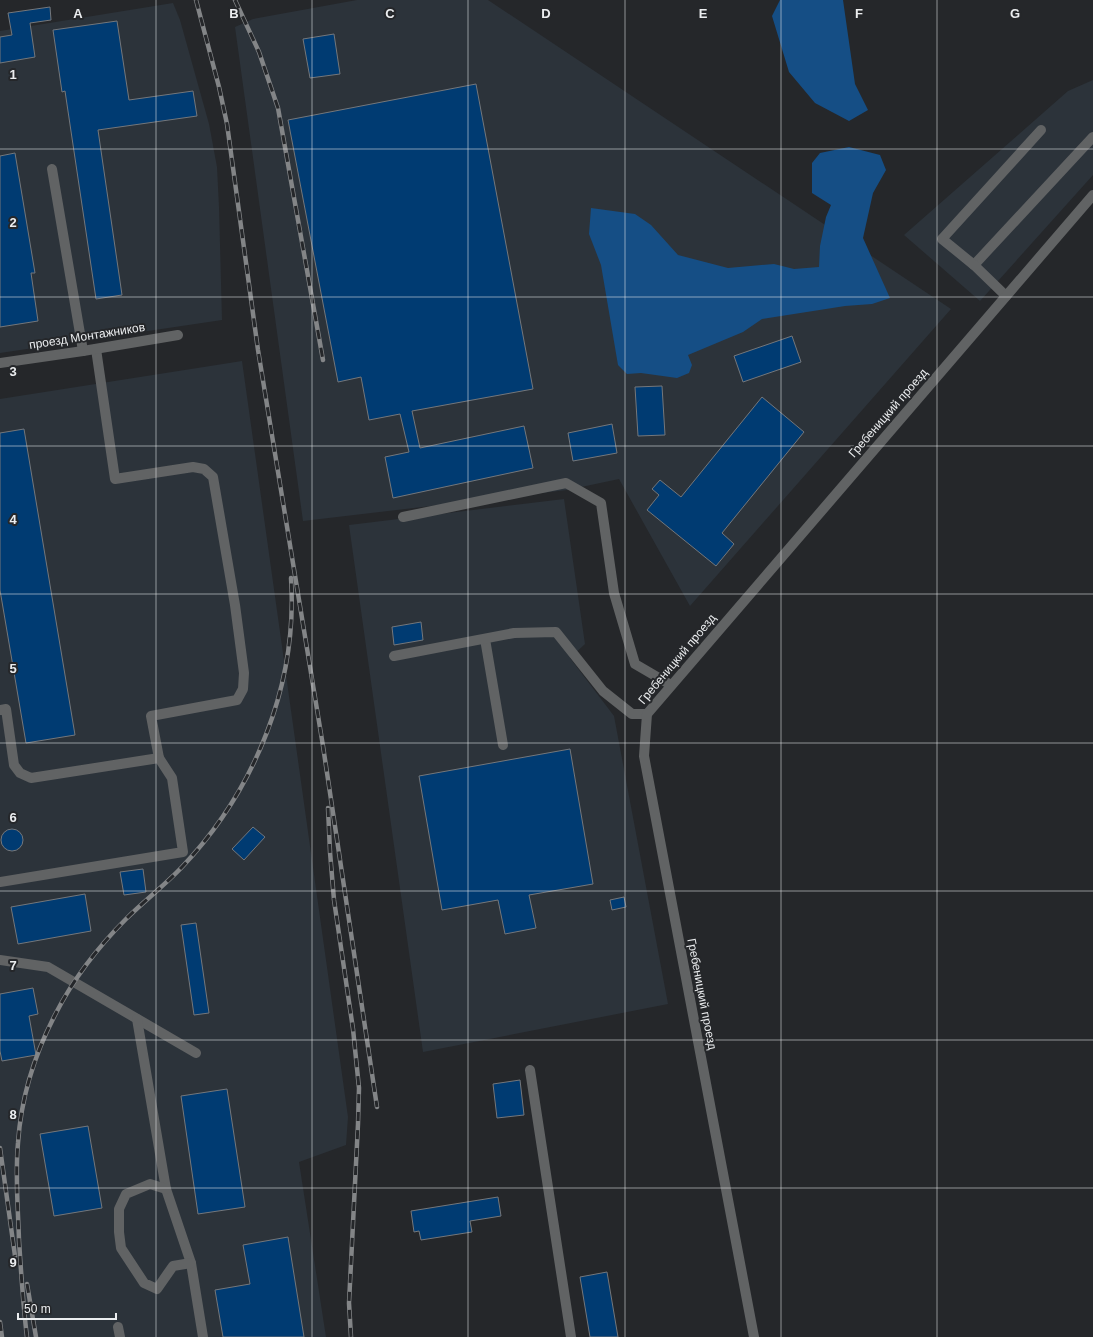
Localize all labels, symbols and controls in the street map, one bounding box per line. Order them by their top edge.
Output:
text: A [73,6,83,21]
text: B [229,6,239,21]
text: C [385,6,395,21]
text: D [541,6,551,21]
text: E [699,6,708,21]
text: F [855,6,863,21]
text: G [1010,6,1020,21]
text: 1 [9,67,17,82]
text: 2 [9,215,17,230]
street label: проезд Монтажников [28,320,146,352]
text: 3 [9,364,17,379]
street label: Гребеницкий проезд [846,366,930,460]
text: 4 [9,512,17,527]
street label: Гребеницкий проезд [635,611,719,707]
text: 5 [9,661,17,676]
text: 6 [9,810,17,825]
street label: Гребеницкий проезд [684,937,720,1051]
text: 7 [9,958,17,973]
text: 8 [9,1107,17,1122]
text: 9 [9,1255,17,1270]
scale bar [18,1295,116,1321]
text: 50 m [24,1302,51,1316]

